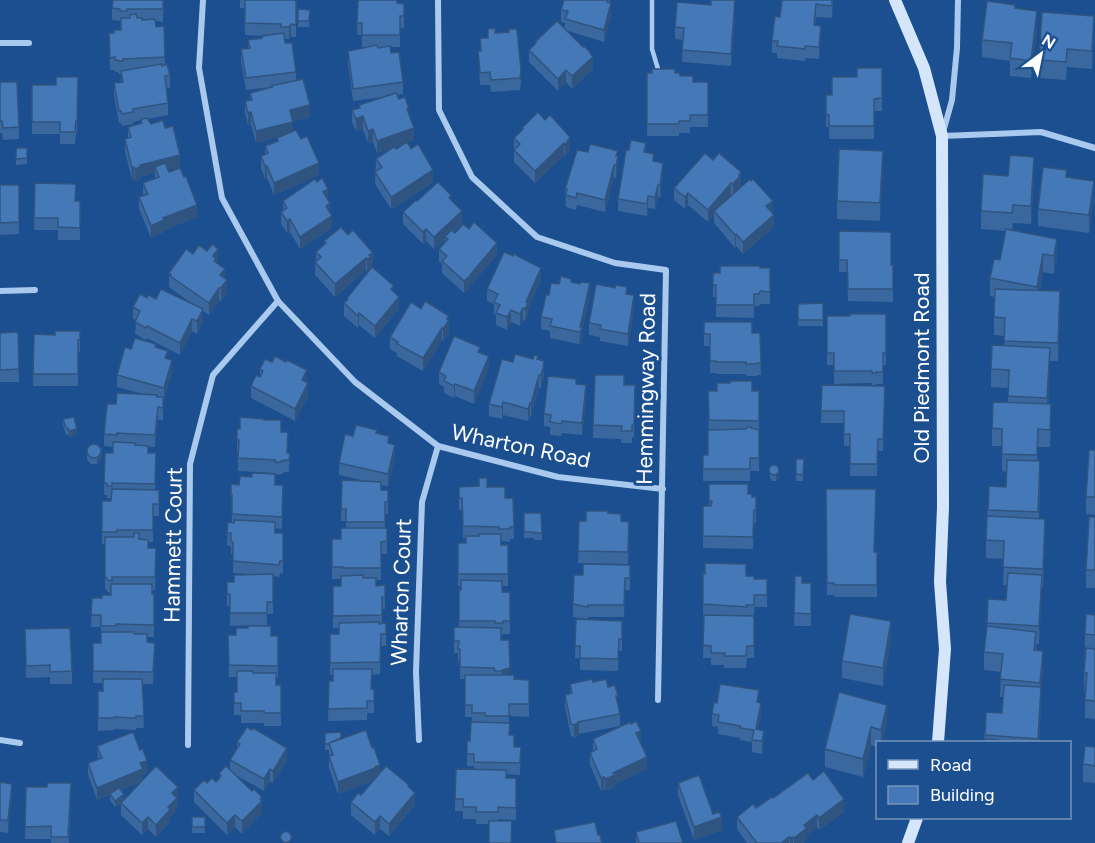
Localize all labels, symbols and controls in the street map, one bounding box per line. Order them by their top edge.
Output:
north arrow [1011,24,1071,84]
text: N [1038,30,1059,53]
street label: Old Piedmont Road [908,272,935,464]
street label: Hemmingway Road [631,293,661,485]
street label: Wharton Road [449,418,593,474]
street label: Hammett Court [158,467,188,623]
street label: Wharton Court [385,518,417,666]
legend [876,741,1071,819]
text: Road [930,754,971,776]
text: Building [930,784,995,806]

